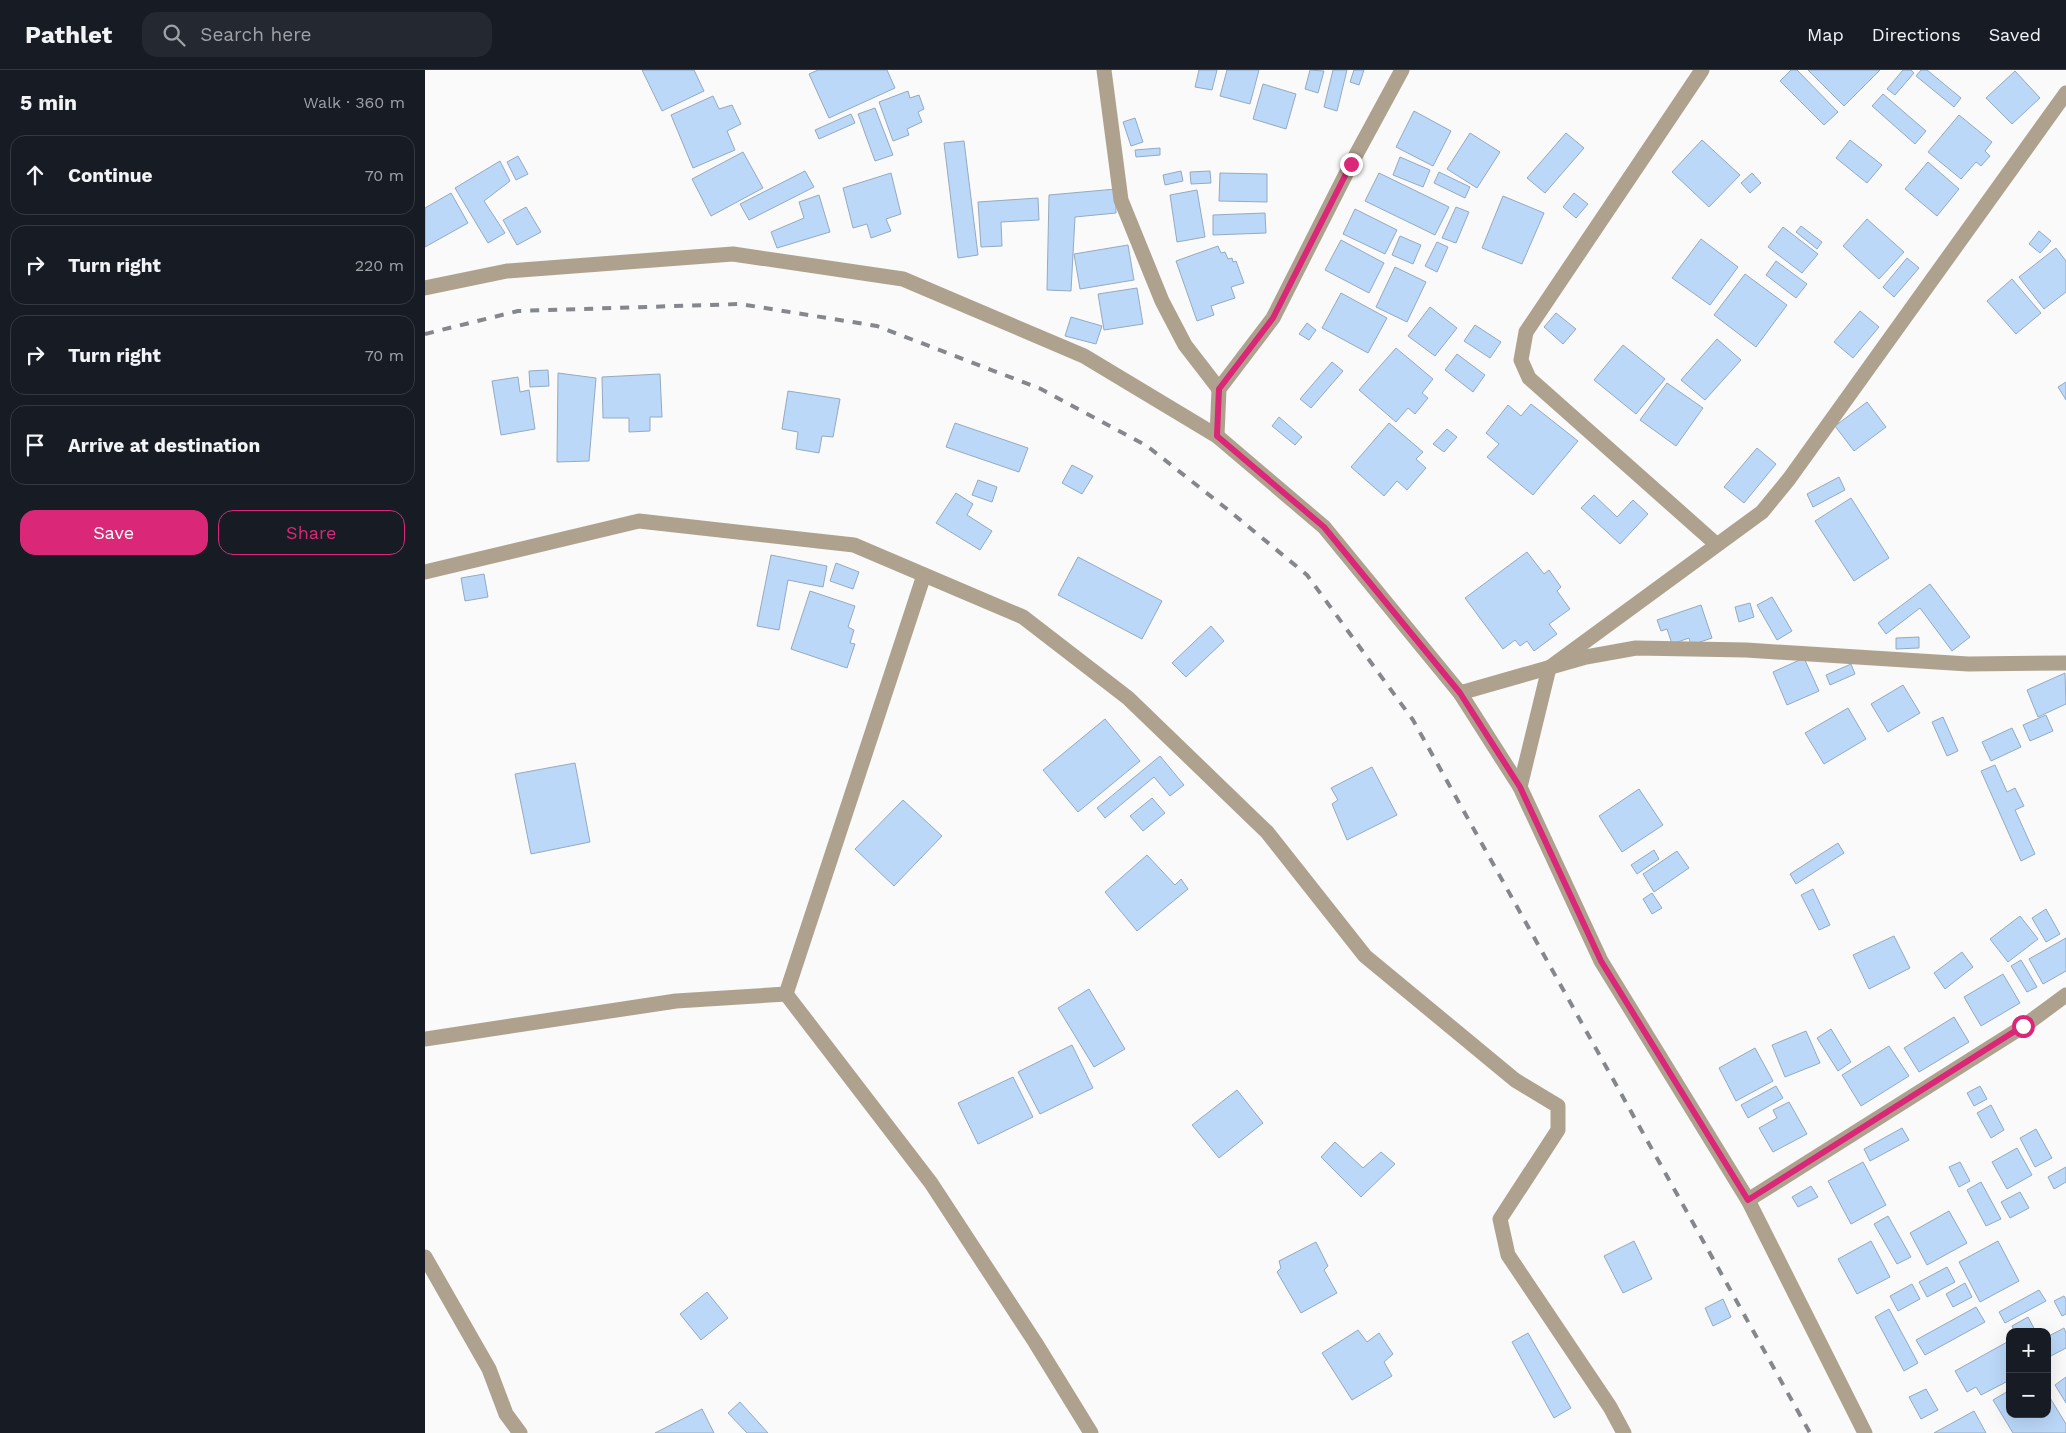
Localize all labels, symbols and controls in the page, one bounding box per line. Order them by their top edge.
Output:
search box [142,12,492,57]
text: Pathlet [25,21,112,49]
icon: search [160,21,188,49]
text: Search here [200,23,312,46]
text: Map [1807,24,1844,45]
text: Directions [1872,24,1961,45]
text: Saved [1989,24,2041,45]
text: 5 min [20,90,77,115]
text: Walk · 360 m [303,93,405,112]
route end [1340,153,1363,176]
icon: ahead [21,161,49,189]
text: Continue [68,164,152,187]
text: 70 m [365,166,404,185]
icon: right [21,251,49,279]
text: Turn right [68,254,161,277]
text: 220 m [355,256,404,275]
icon: right [21,341,49,369]
text: Turn right [68,344,161,367]
text: 70 m [365,346,404,365]
icon: arrive [21,431,49,459]
text: Arrive at destination [68,434,260,457]
button: Save [20,510,208,555]
button: Share [218,510,405,555]
route start [2012,1015,2035,1038]
map controls [2006,1328,2051,1418]
button: + [2006,1328,2051,1373]
button: − [2006,1373,2051,1418]

